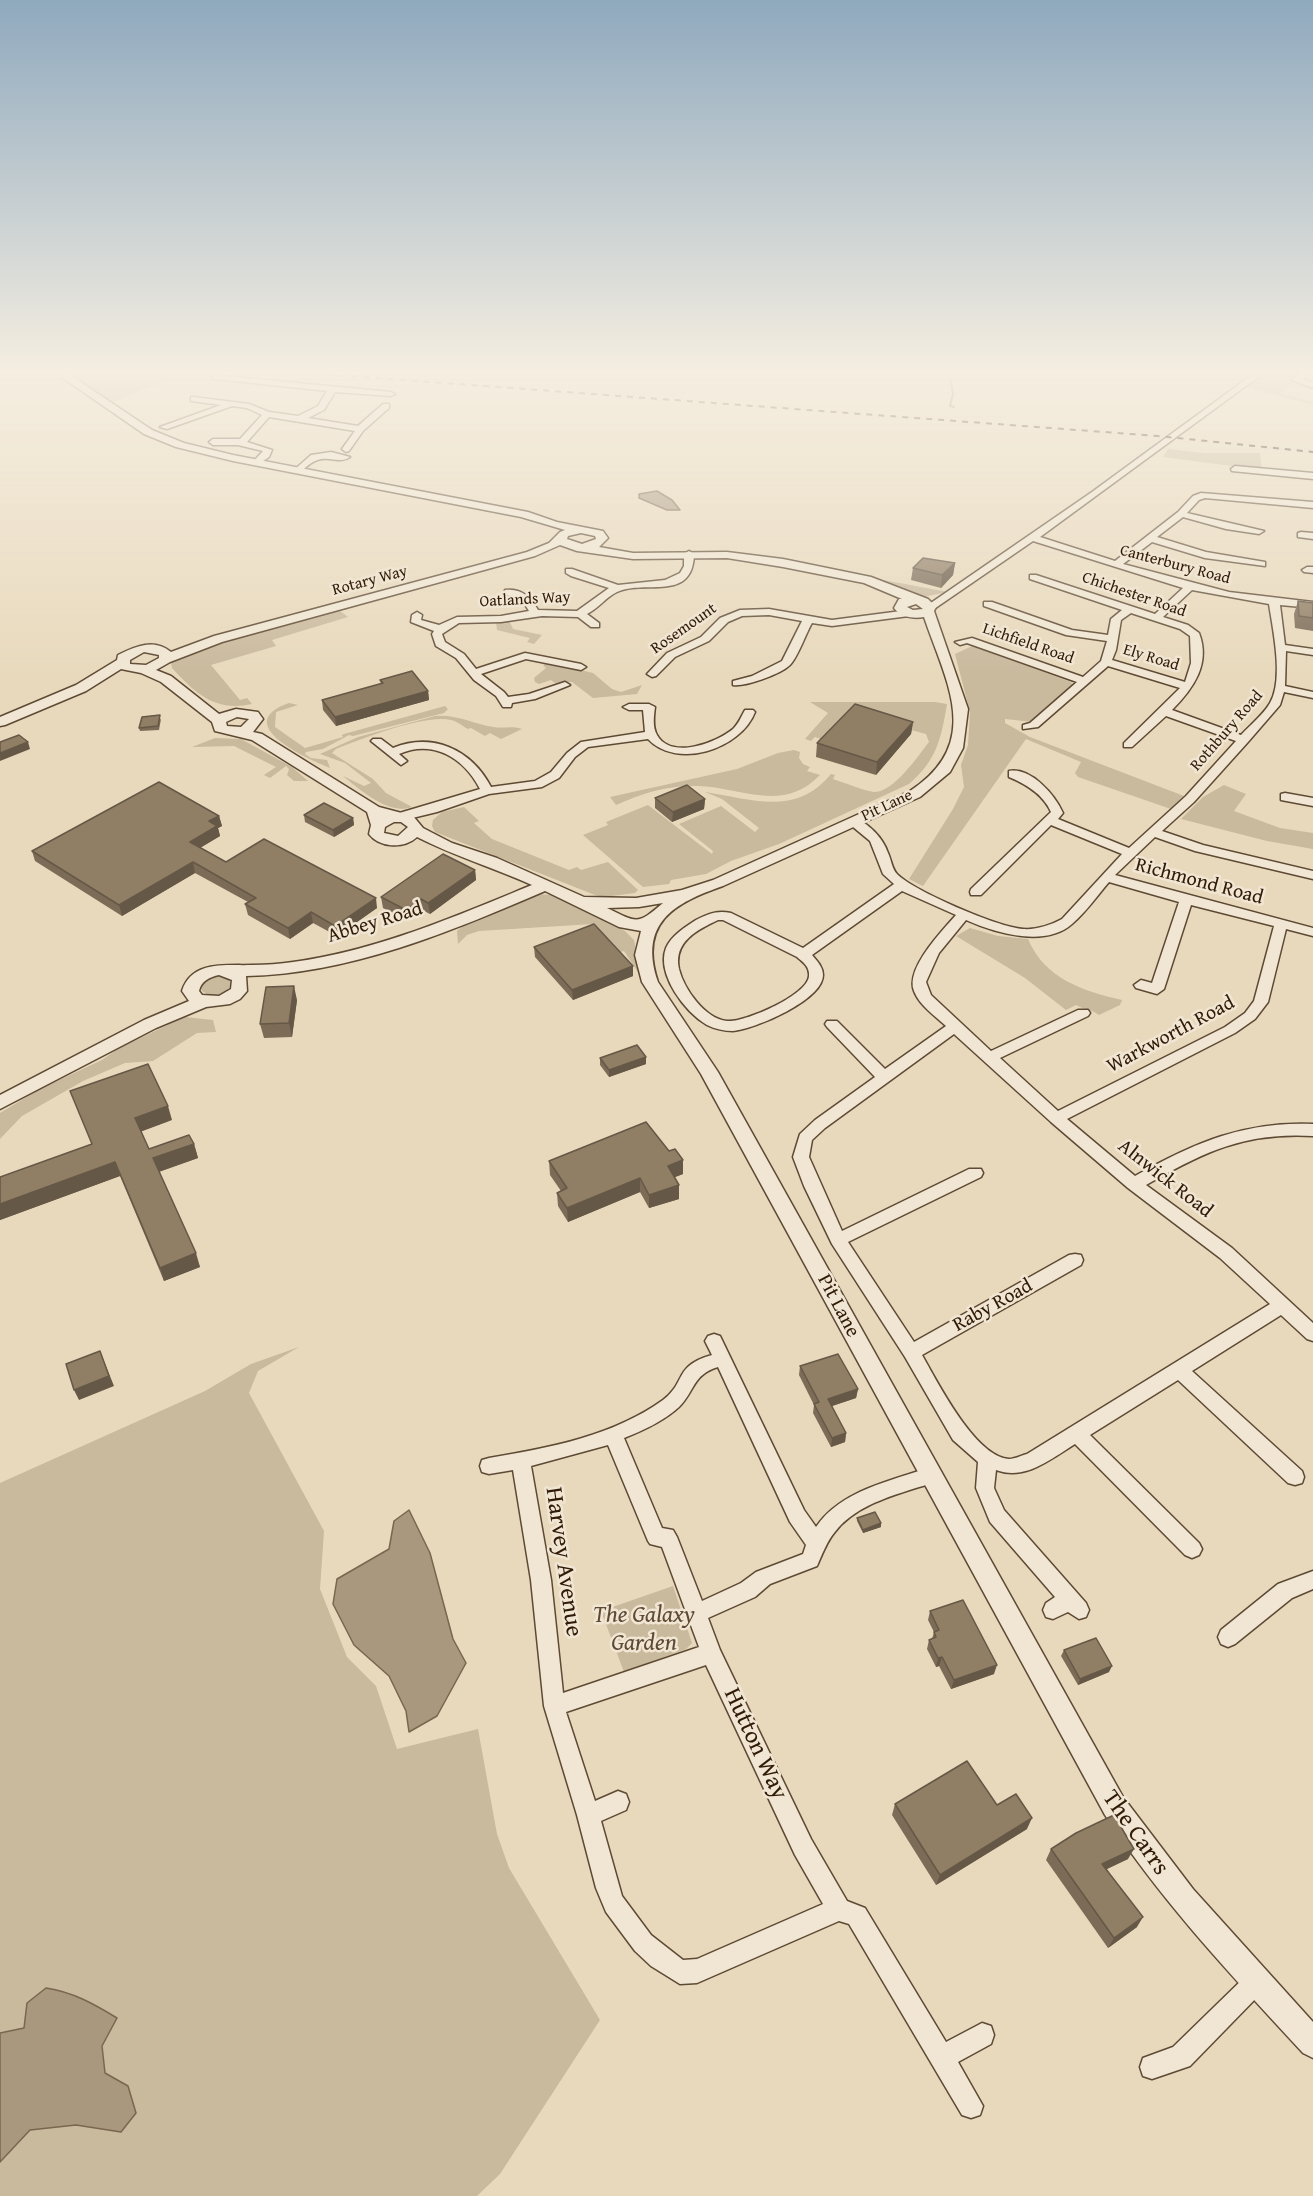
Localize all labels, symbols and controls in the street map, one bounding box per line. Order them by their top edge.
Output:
street label: Canterbury Road [1118,541,1232,589]
street label: Rotary Way [330,562,410,600]
street label: Chichester Road [1080,568,1188,622]
street label: Oatlands Way [479,588,571,612]
street label: Rosemount [647,599,721,659]
street label: Lichfield Road [980,619,1076,669]
street label: Ely Road [1121,640,1181,676]
street label: Rothbury Road [1187,687,1267,775]
street label: Pit Lane [858,786,916,826]
street label: Richmond Road [1132,853,1266,911]
street label: Abbey Road [324,897,426,949]
street label: Warkworth Road [1103,991,1239,1079]
street label: Alnwick Road [1113,1135,1217,1223]
street label: Pit Lane [812,1271,864,1341]
street label: Raby Road [949,1274,1037,1338]
street label: Harvey Avenue [538,1485,588,1639]
park label: The Galaxy Garden [593,1602,695,1658]
street label: Hutton Way [717,1684,793,1804]
street label: The Carrs [1095,1785,1175,1881]

